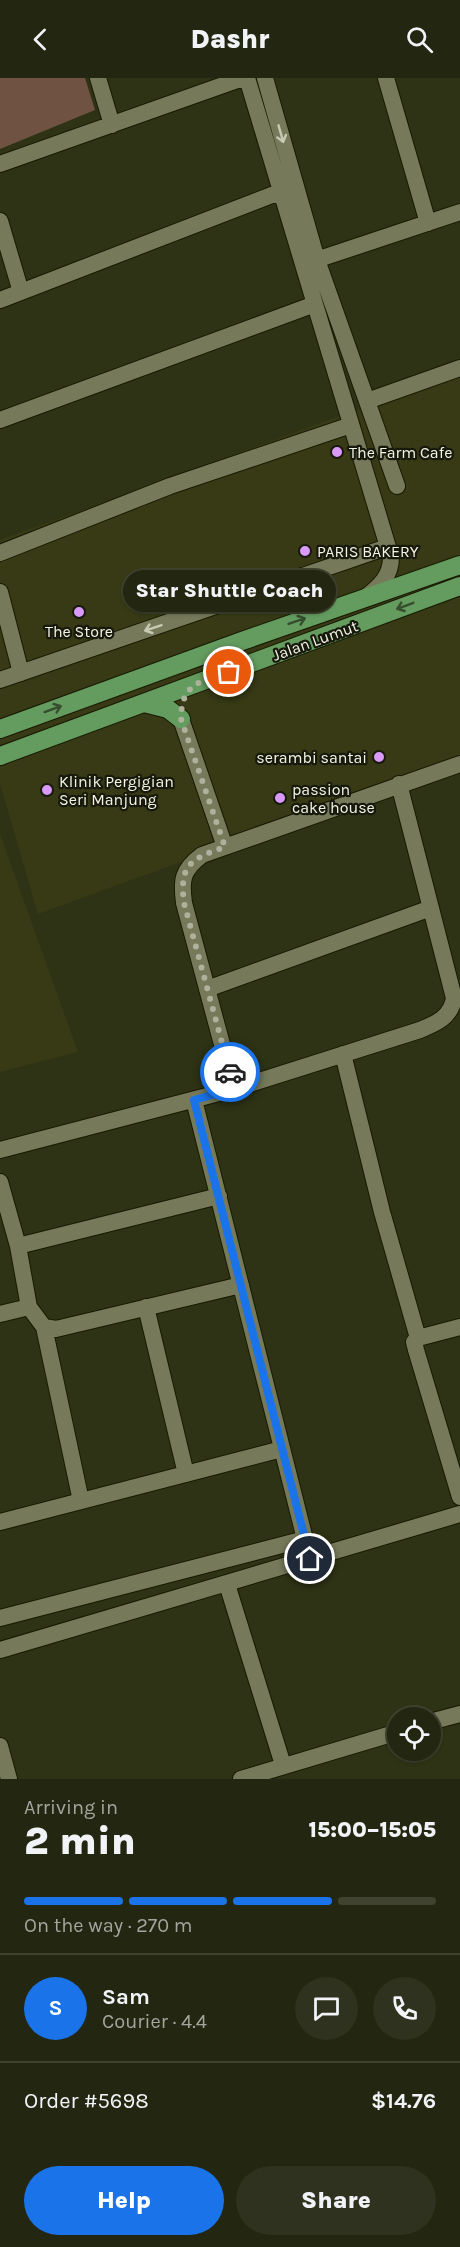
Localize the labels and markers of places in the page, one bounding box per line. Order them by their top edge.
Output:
place label: The Farm Cafe [349,443,452,462]
marker: The Farm Cafe [330,445,344,459]
place label: PARIS BAKERY [317,542,419,561]
marker: PARIS BAKERY [298,544,312,558]
callout: Star Shuttle Coach [122,570,336,612]
marker: The Store [72,605,86,619]
place label: The Store [45,622,113,641]
pin [203,646,254,697]
place label: serambi santai [256,748,367,767]
marker: serambi santai [372,750,386,764]
place label: Klinik Pergigian Seri Manjung [59,772,174,809]
place label: passion cake house [292,780,375,817]
marker: Klinik Pergigian Seri Manjung [40,783,54,797]
marker: passion cake house [273,791,287,805]
pin [284,1533,335,1584]

